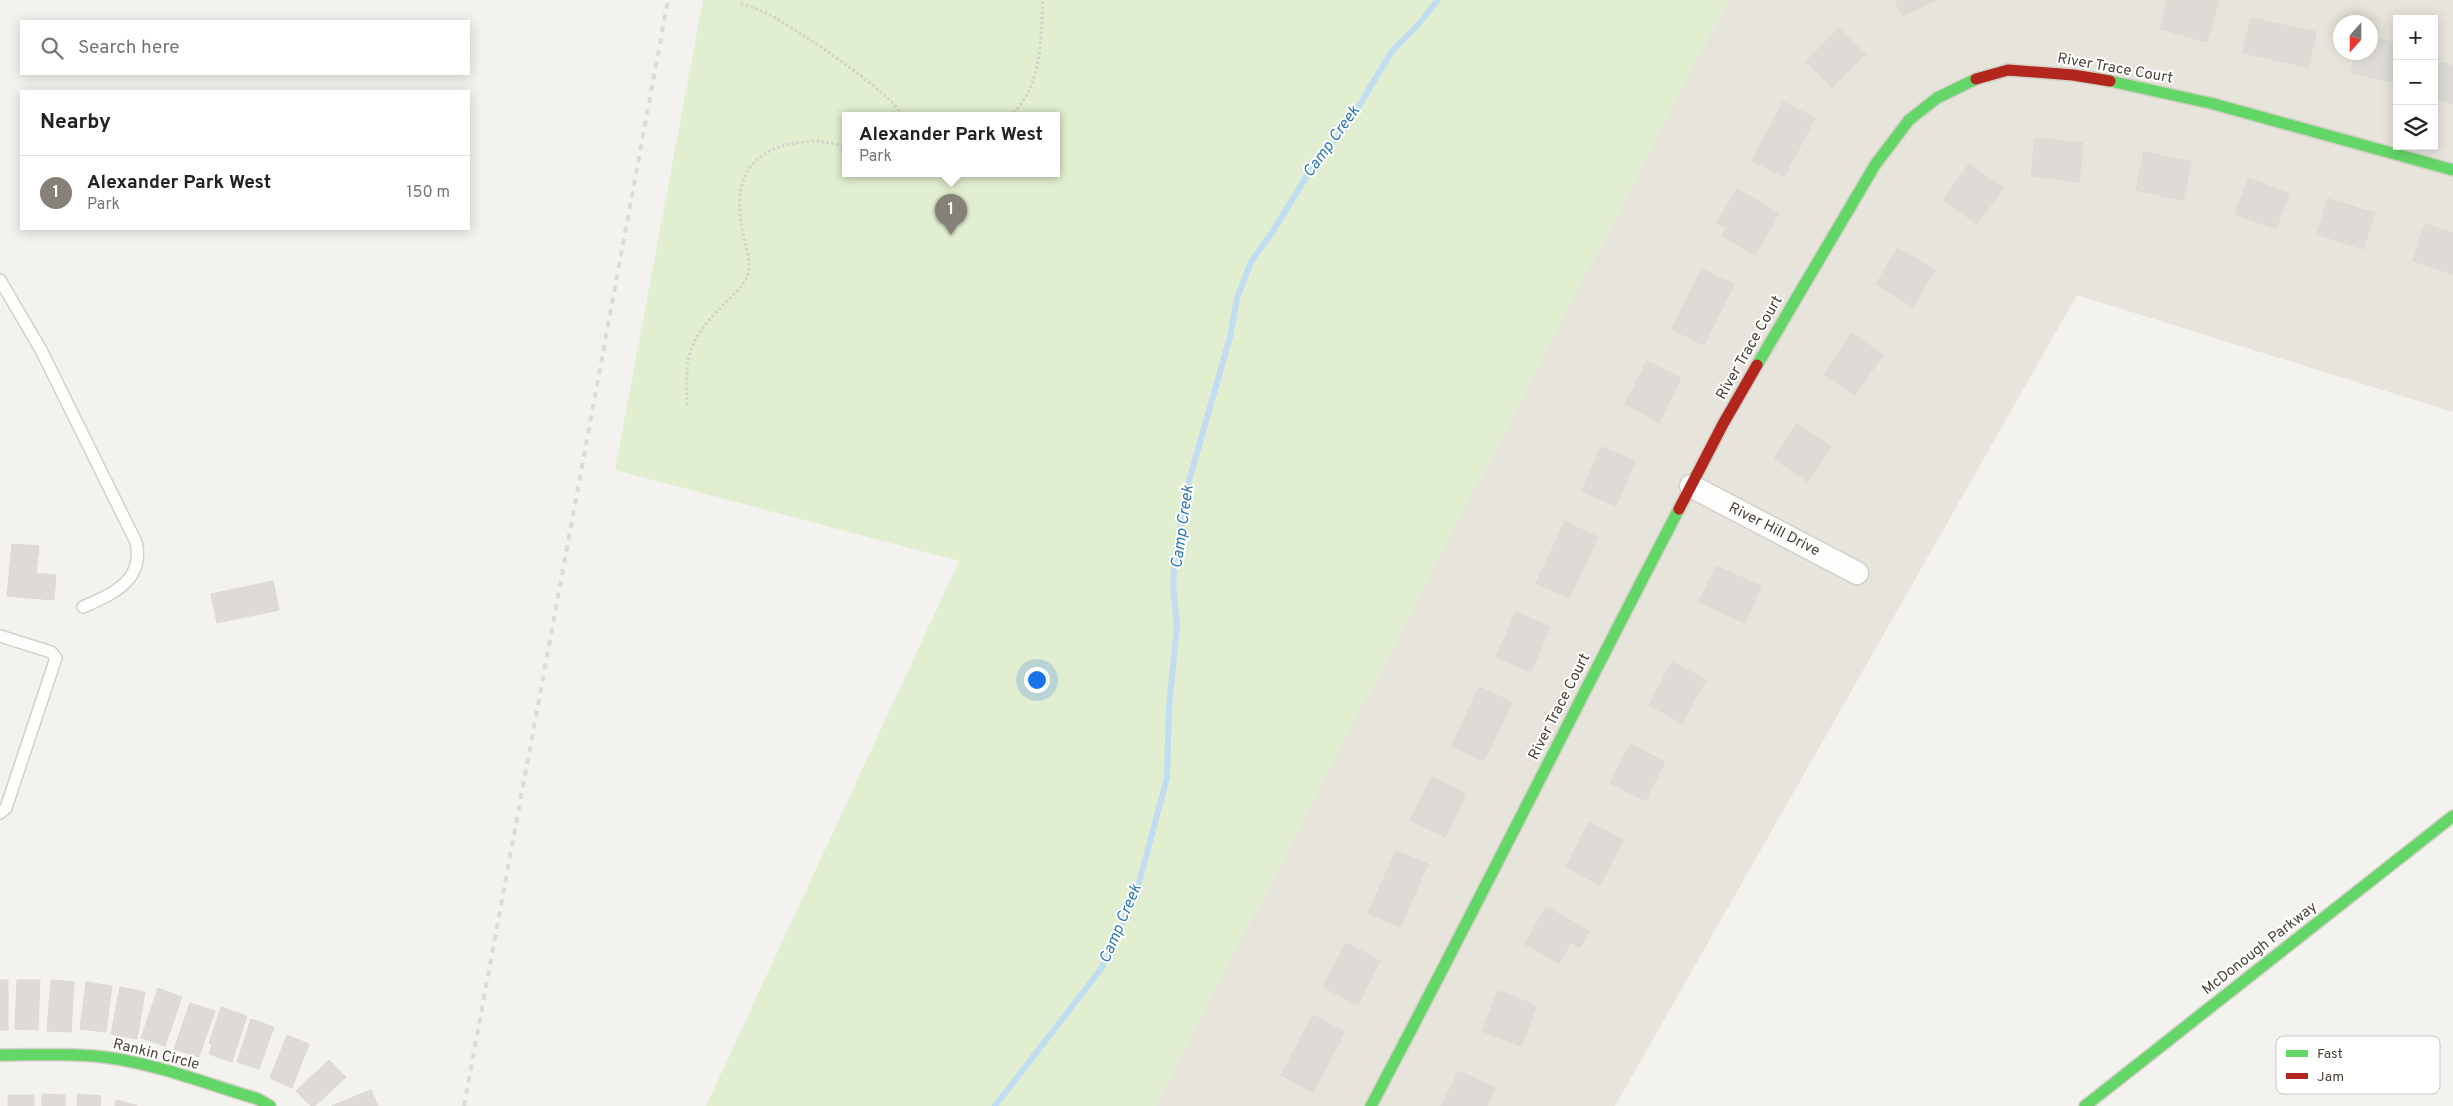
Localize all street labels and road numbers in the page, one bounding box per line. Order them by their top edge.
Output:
street label: River Trace Court [2056,49,2174,89]
street label: River Trace Court [1712,293,1788,403]
street label: River Hill Drive [1725,499,1823,561]
street label: River Trace Court [1525,651,1595,763]
street label: McDonough Parkway [2199,898,2321,1000]
street label: Rankin Circle [111,1035,201,1075]

